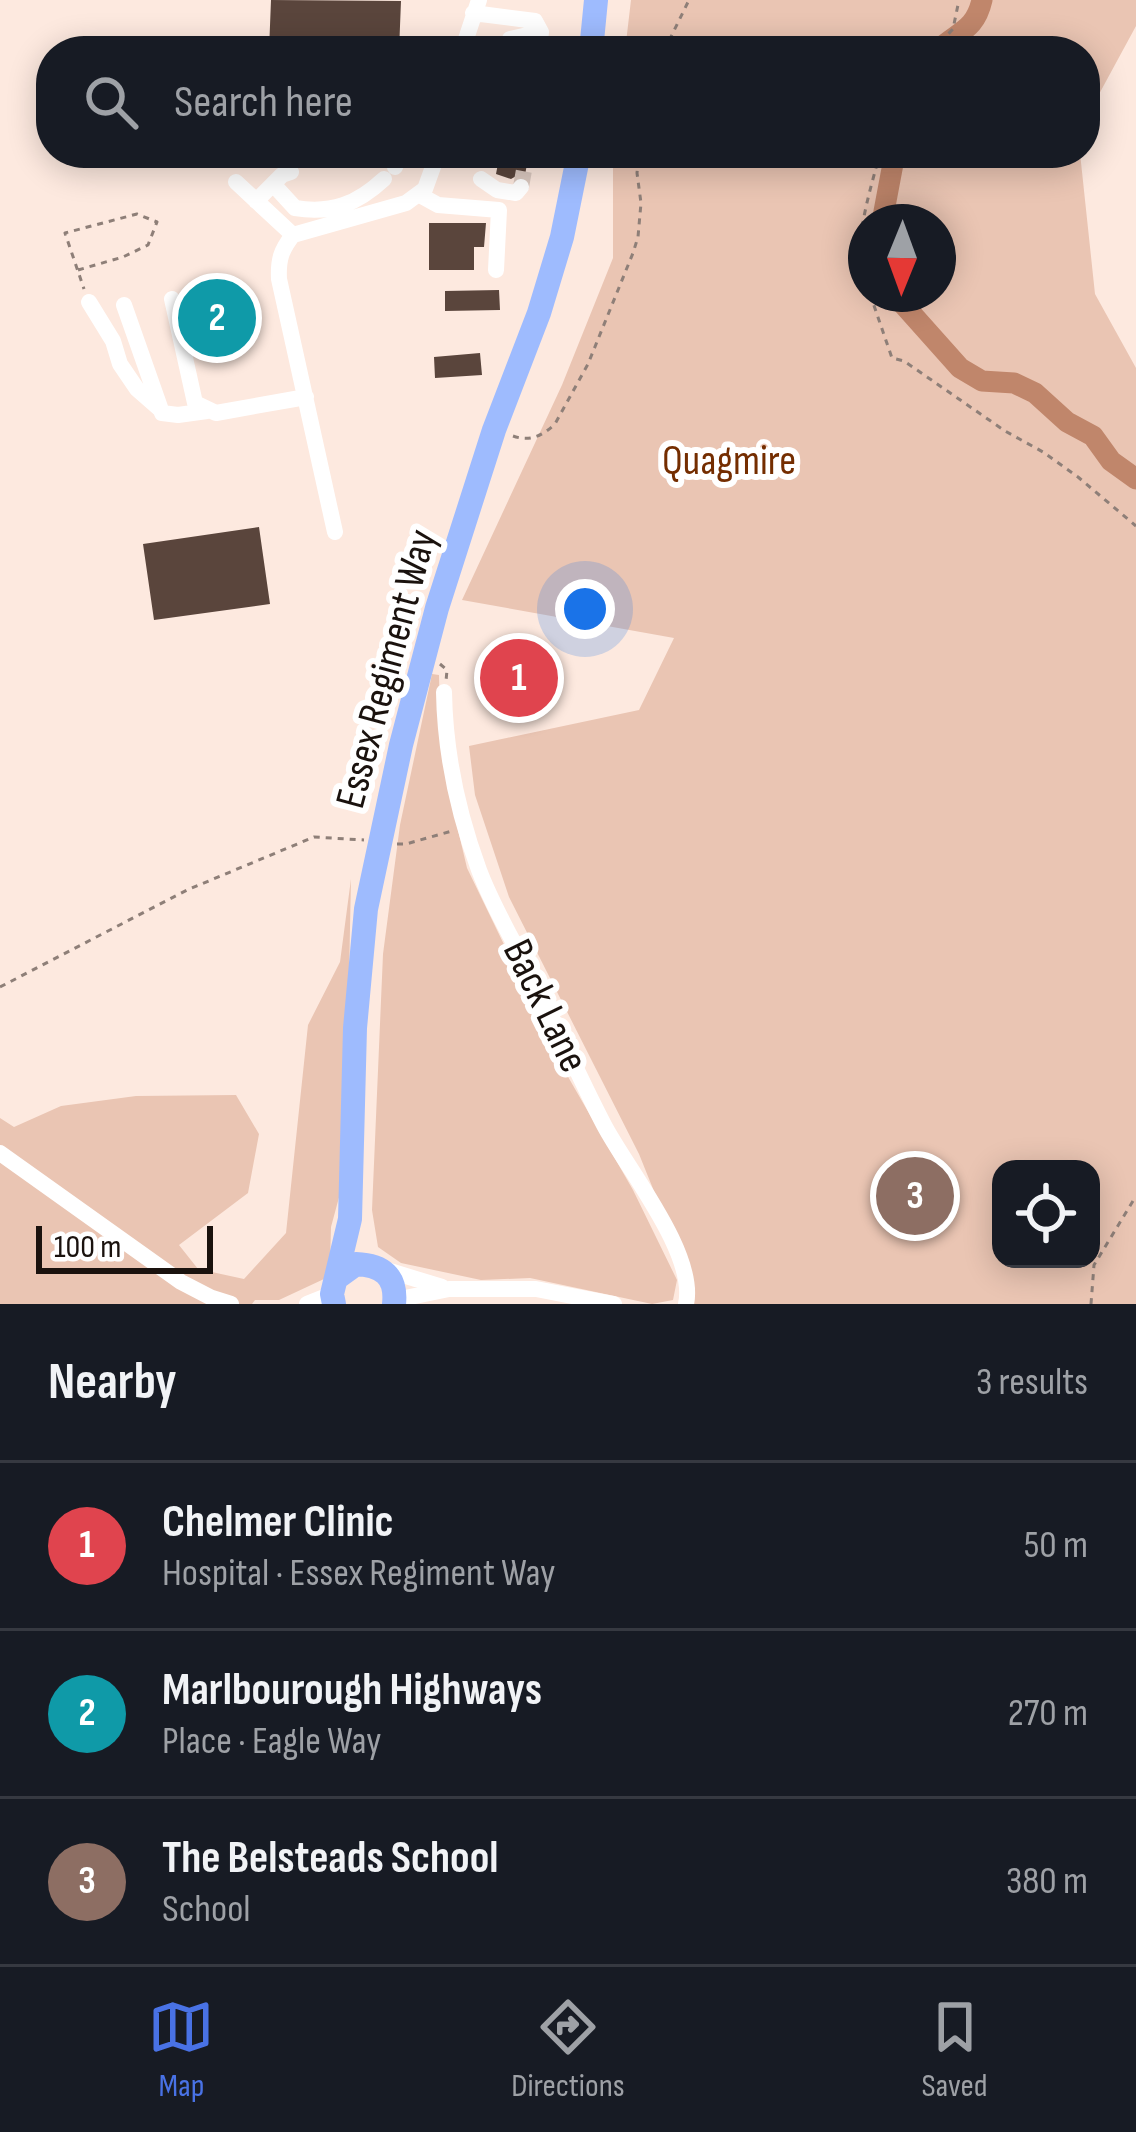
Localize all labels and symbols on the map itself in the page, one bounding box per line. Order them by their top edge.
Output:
north arrow [848,204,956,312]
pin: 2 [178,273,256,363]
park label: Quagmire [662,436,796,487]
street label: Essex Regiment Way [325,524,449,814]
your location [555,579,615,639]
pin: 1 [480,633,558,723]
street label: Back Lane [491,931,599,1081]
pin: 3 [876,1151,954,1241]
scale bar [36,1220,213,1273]

